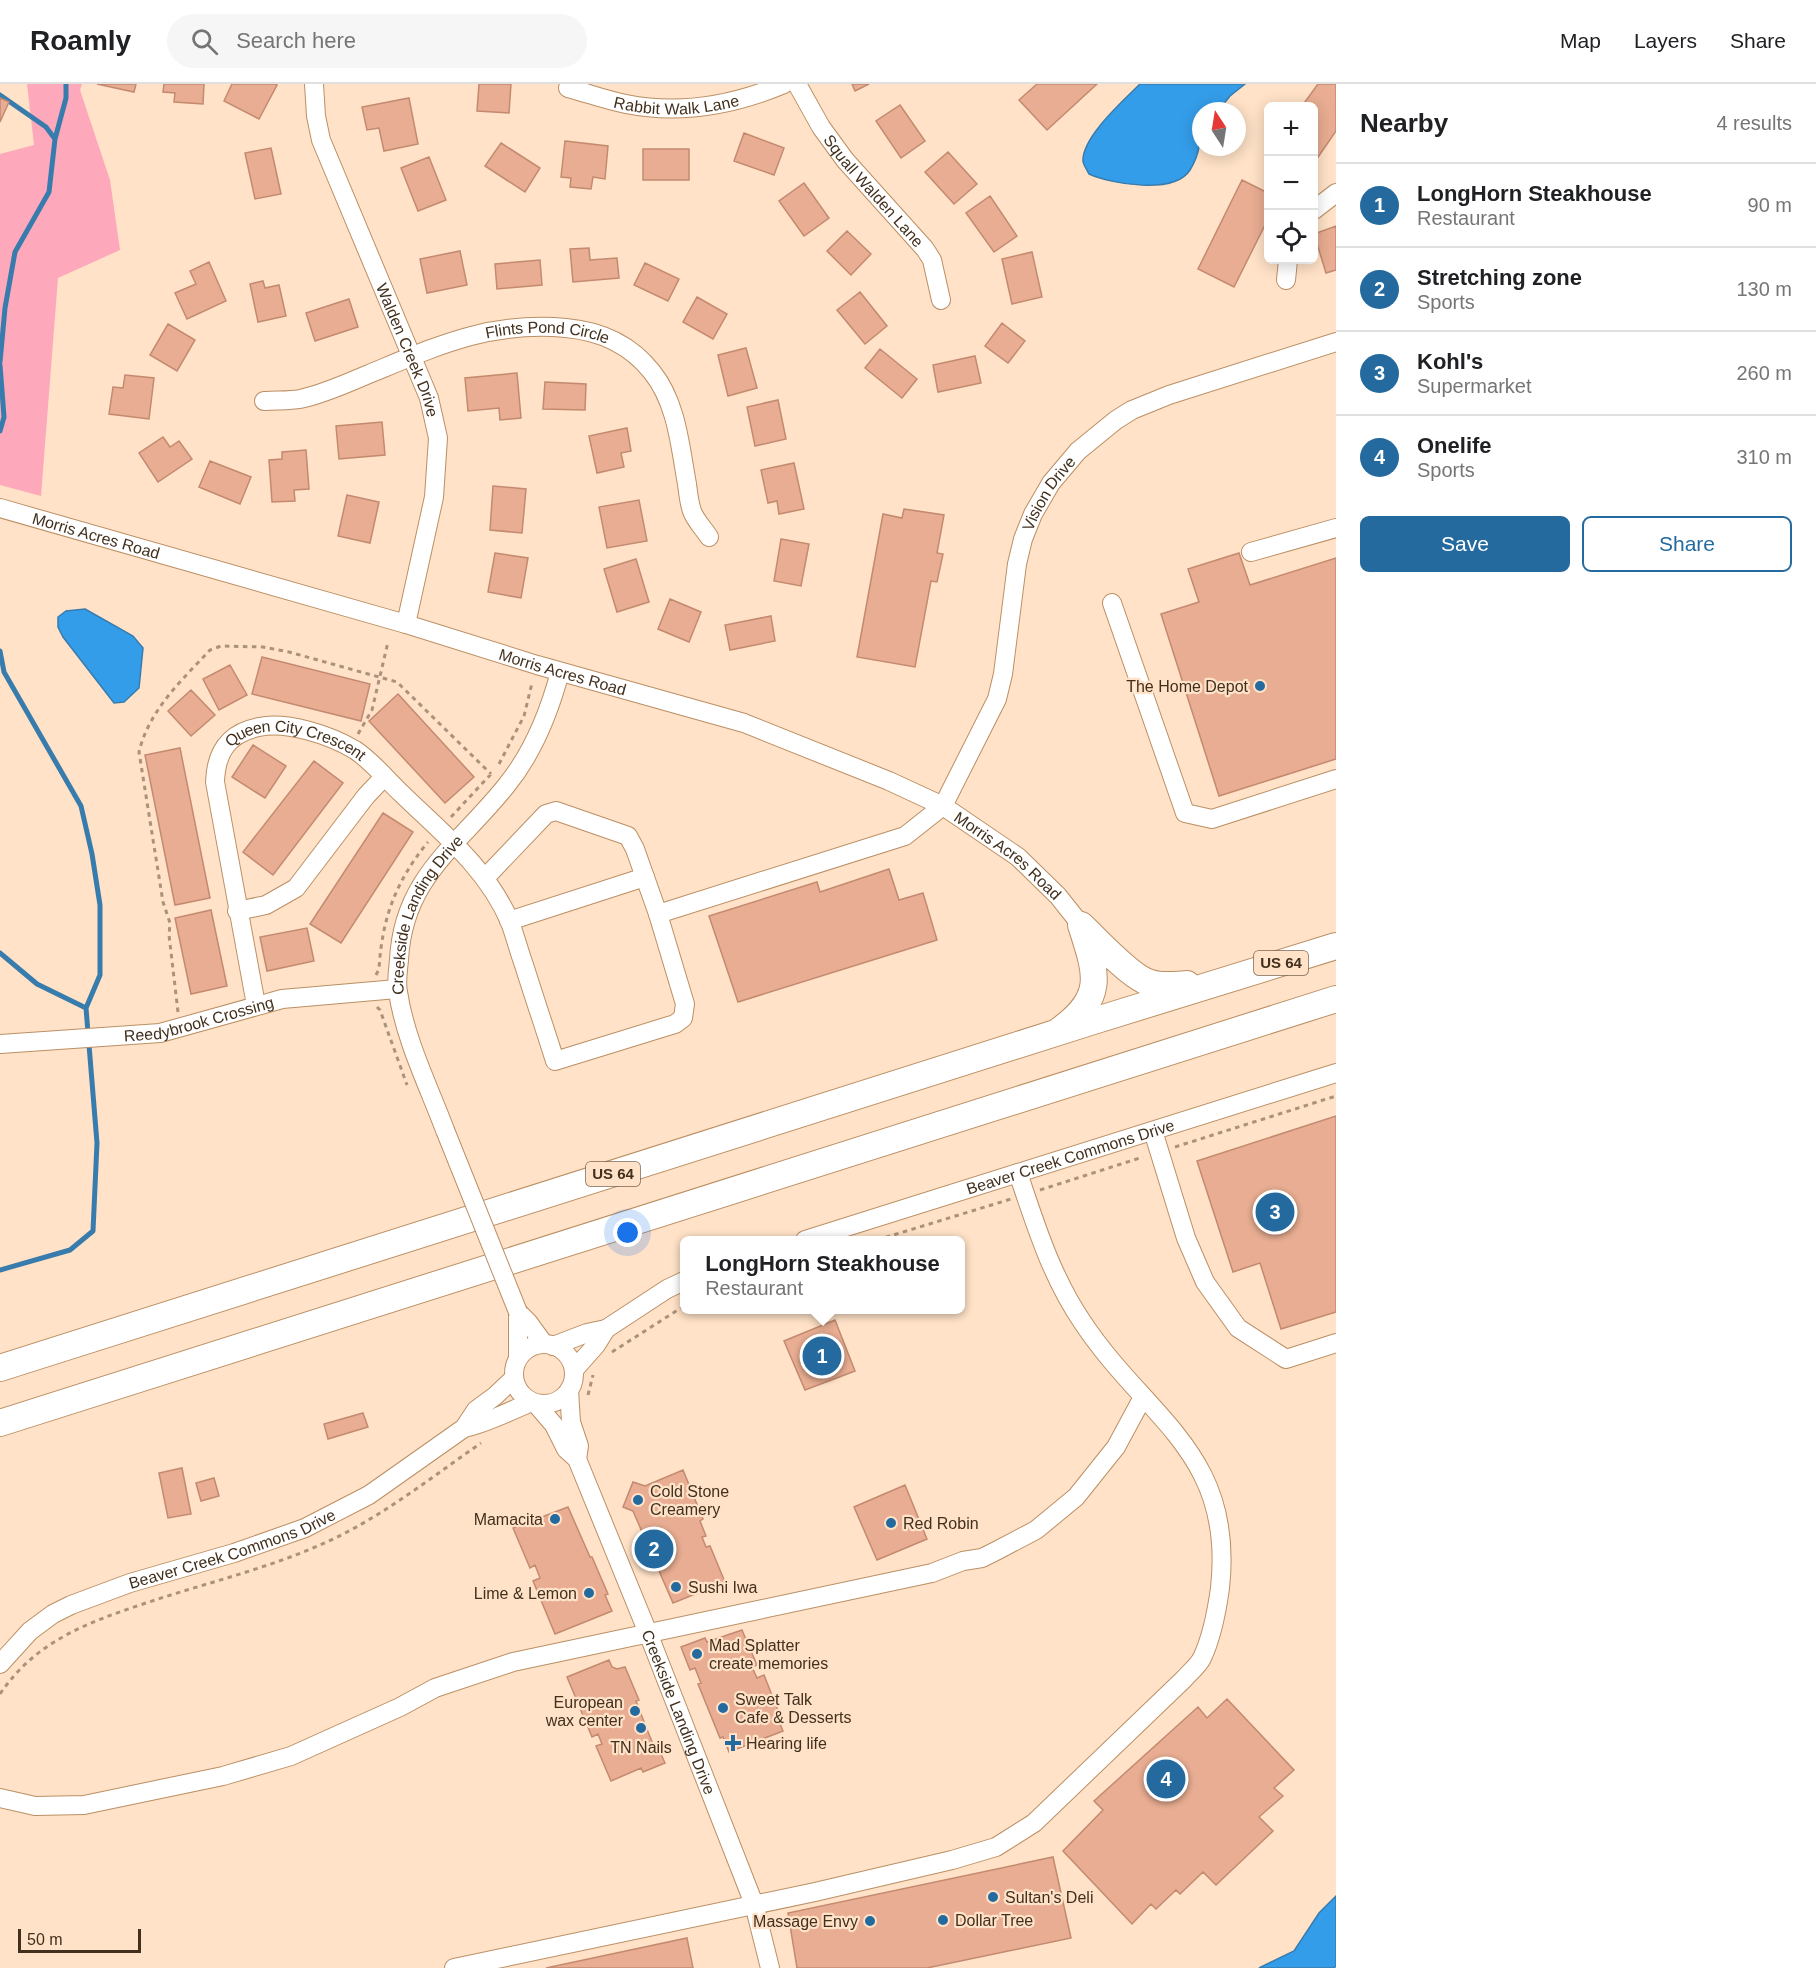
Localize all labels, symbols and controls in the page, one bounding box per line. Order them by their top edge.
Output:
search box [167,14,587,68]
text: Roamly [30,25,131,56]
icon: search [188,25,221,58]
text: Search here [236,28,356,53]
text: Map [1560,29,1601,52]
text: Layers [1634,29,1697,52]
text: Share [1730,29,1786,52]
street label: Rabbit Walk Lane [612,92,741,118]
north arrow [1192,102,1246,156]
map controls [1264,102,1318,264]
button: + [1264,102,1318,156]
text: Nearby [1360,108,1448,138]
text: 4 results [1716,112,1792,134]
street label: Squall Walden Lane [820,131,927,250]
button: − [1264,156,1318,210]
text: LongHorn Steakhouse [1417,181,1652,206]
text: 1 [1374,194,1385,216]
text: 90 m [1748,194,1792,216]
text: Restaurant [1417,207,1515,229]
button: locate [1264,210,1318,264]
text: Stretching zone [1417,265,1582,290]
text: 2 [1374,278,1385,300]
text: 130 m [1736,278,1792,300]
street label: Walden Creek Drive [373,281,441,419]
text: Sports [1417,291,1475,313]
street label: Flints Pond Circle [484,319,612,347]
text: Kohl's [1417,349,1483,374]
text: 3 [1374,362,1385,384]
text: 260 m [1736,362,1792,384]
text: Supermarket [1417,375,1532,397]
text: Onelife [1417,433,1492,458]
text: 4 [1374,446,1385,468]
text: 310 m [1736,446,1792,468]
street label: Vision Drive [1019,453,1079,533]
text: Sports [1417,459,1475,481]
street label: Morris Acres Road [30,510,162,562]
button: Save [1360,516,1570,572]
button: Share [1582,516,1792,572]
street label: Morris Acres Road [497,646,628,699]
place label: The Home Depot [1126,678,1249,695]
marker: The Home Depot [1253,679,1267,693]
street label: Queen City Crescent [222,717,370,764]
street label: Morris Acres Road [951,808,1064,903]
street label: Creekside Landing Drive [389,832,466,996]
road number: US 64 [1254,951,1308,975]
street label: Reedybrook Crossing [123,994,276,1044]
street label: Beaver Creek Commons Drive [964,1116,1177,1198]
road number: US 64 [586,1162,640,1186]
pin: 3 [1256,1190,1294,1234]
your location [613,1218,642,1247]
popup [680,1236,965,1314]
text: LongHorn Steakhouse [705,1251,940,1276]
text: Restaurant [705,1277,803,1299]
pin: 1 [802,1334,842,1378]
place label: Cold Stone Creamery [650,1483,729,1518]
marker: Cold Stone Creamery [631,1493,645,1507]
street label: Beaver Creek Commons Drive [127,1506,338,1592]
place label: Mamacita [474,1511,543,1528]
marker: Mamacita [548,1512,562,1526]
place label: Red Robin [903,1515,979,1532]
marker: Red Robin [884,1516,898,1530]
pin: 2 [634,1526,674,1572]
place label: Sushi Iwa [688,1579,757,1596]
marker: Sushi Iwa [669,1580,683,1594]
place label: Lime & Lemon [474,1585,577,1602]
marker: Lime & Lemon [582,1586,596,1600]
street label: Creekside Landing Drive [639,1627,718,1797]
place label: Mad Splatter create memories [709,1637,828,1672]
marker: Mad Splatter create memories [690,1647,704,1661]
place label: Sweet Talk Cafe & Desserts [735,1691,851,1726]
place label: European wax center [545,1694,624,1729]
marker: Sweet Talk Cafe & Desserts [716,1701,730,1715]
marker: European wax center [628,1704,642,1718]
marker: TN Nails [634,1721,648,1735]
marker: Hearing life [724,1734,742,1752]
place label: Hearing life [746,1735,827,1752]
place label: TN Nails [610,1739,672,1756]
pin: 4 [1146,1756,1186,1802]
place label: Sultan's Deli [1005,1889,1093,1906]
marker: Sultan's Deli [986,1890,1000,1904]
place label: Dollar Tree [955,1912,1033,1929]
place label: Massage Envy [753,1913,858,1930]
marker: Dollar Tree [936,1913,950,1927]
marker: Massage Envy [863,1914,877,1928]
scale bar [18,1926,141,1954]
text: 50 m [27,1931,63,1948]

